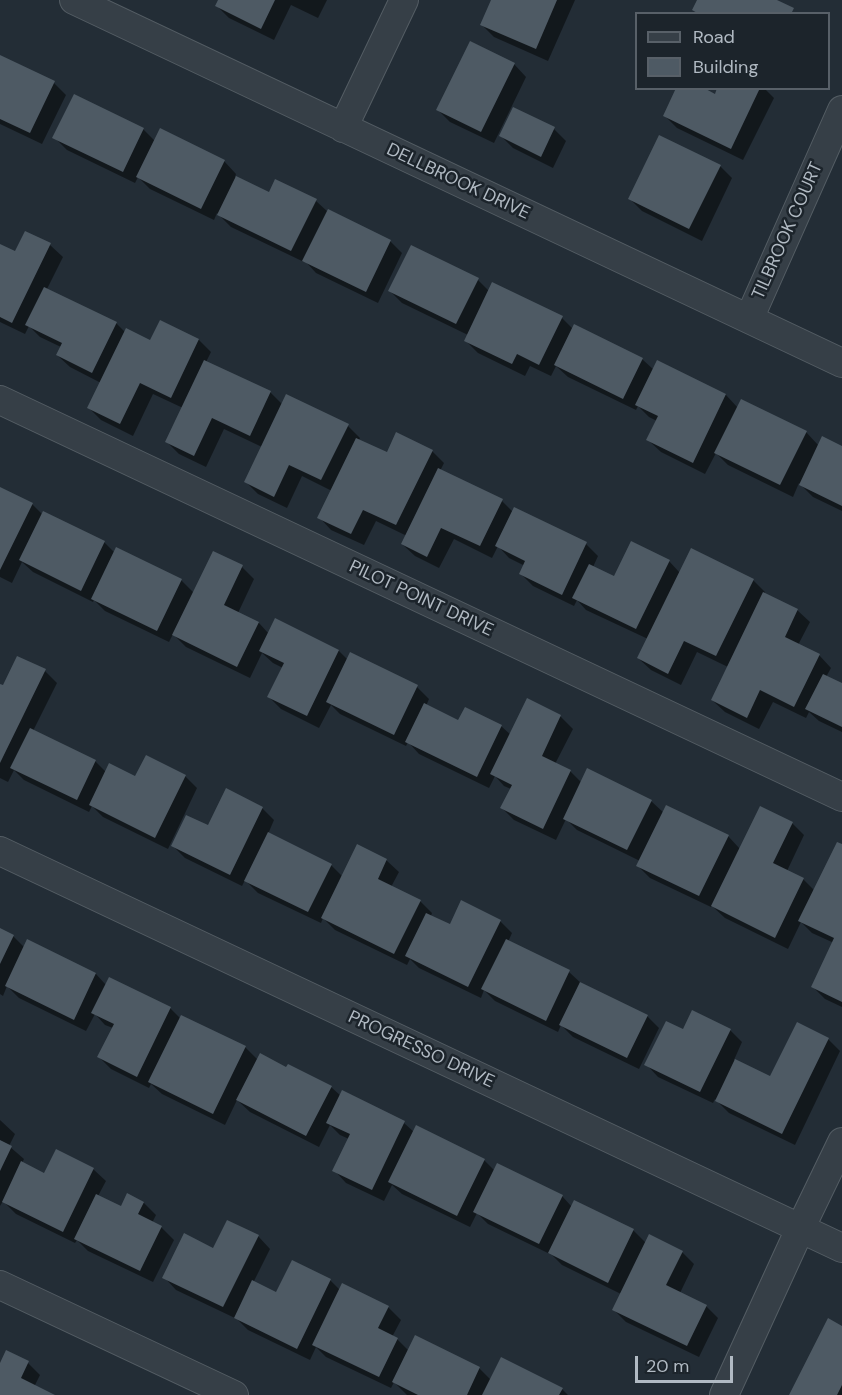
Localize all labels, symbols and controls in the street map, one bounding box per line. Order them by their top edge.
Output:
legend [635,12,830,90]
text: Road [693,25,735,49]
text: Building [693,55,758,79]
street label: DELLBROOK DRIVE [383,139,533,225]
street label: TILBROOK COURT [748,159,828,303]
street label: PILOT POINT DRIVE [345,556,497,642]
street label: PROGRESSO DRIVE [345,1007,497,1093]
scale bar [638,1344,736,1382]
text: 20 m [646,1354,689,1378]

